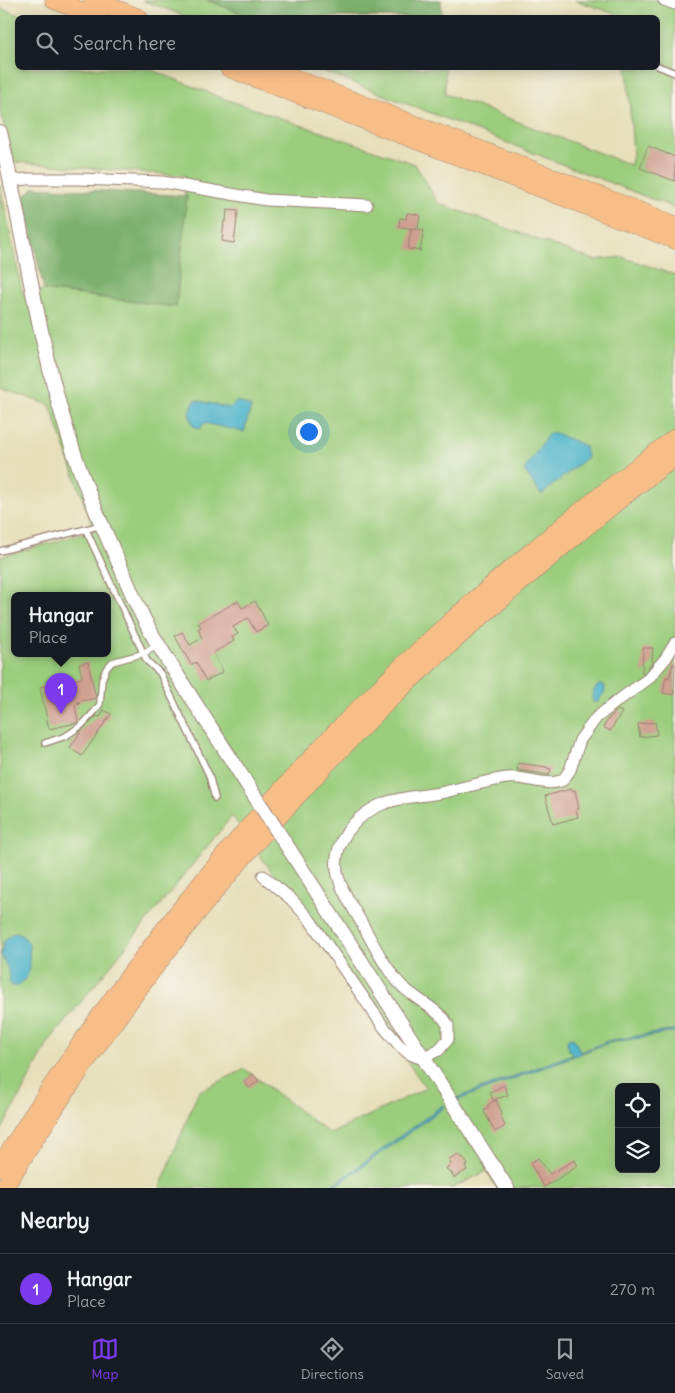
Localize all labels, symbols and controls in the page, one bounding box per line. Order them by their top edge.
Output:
search box [15,15,660,70]
icon: search [33,29,61,57]
text: Search here [73,31,176,55]
your location [296,419,322,445]
popup [11,592,111,657]
text: Hangar [29,603,93,627]
text: Place [29,627,67,647]
pin: 1 [45,673,77,714]
map controls [615,1083,660,1173]
button: locate [615,1083,660,1128]
button: layers [615,1128,660,1173]
text: Nearby [20,1207,90,1234]
text: Hangar [67,1267,132,1291]
text: 1 [33,1279,39,1299]
text: 270 m [610,1279,655,1299]
text: Place [67,1291,106,1311]
tab: Map [91,1335,119,1383]
tab: Directions [301,1335,364,1383]
tab: Saved [546,1335,584,1383]

